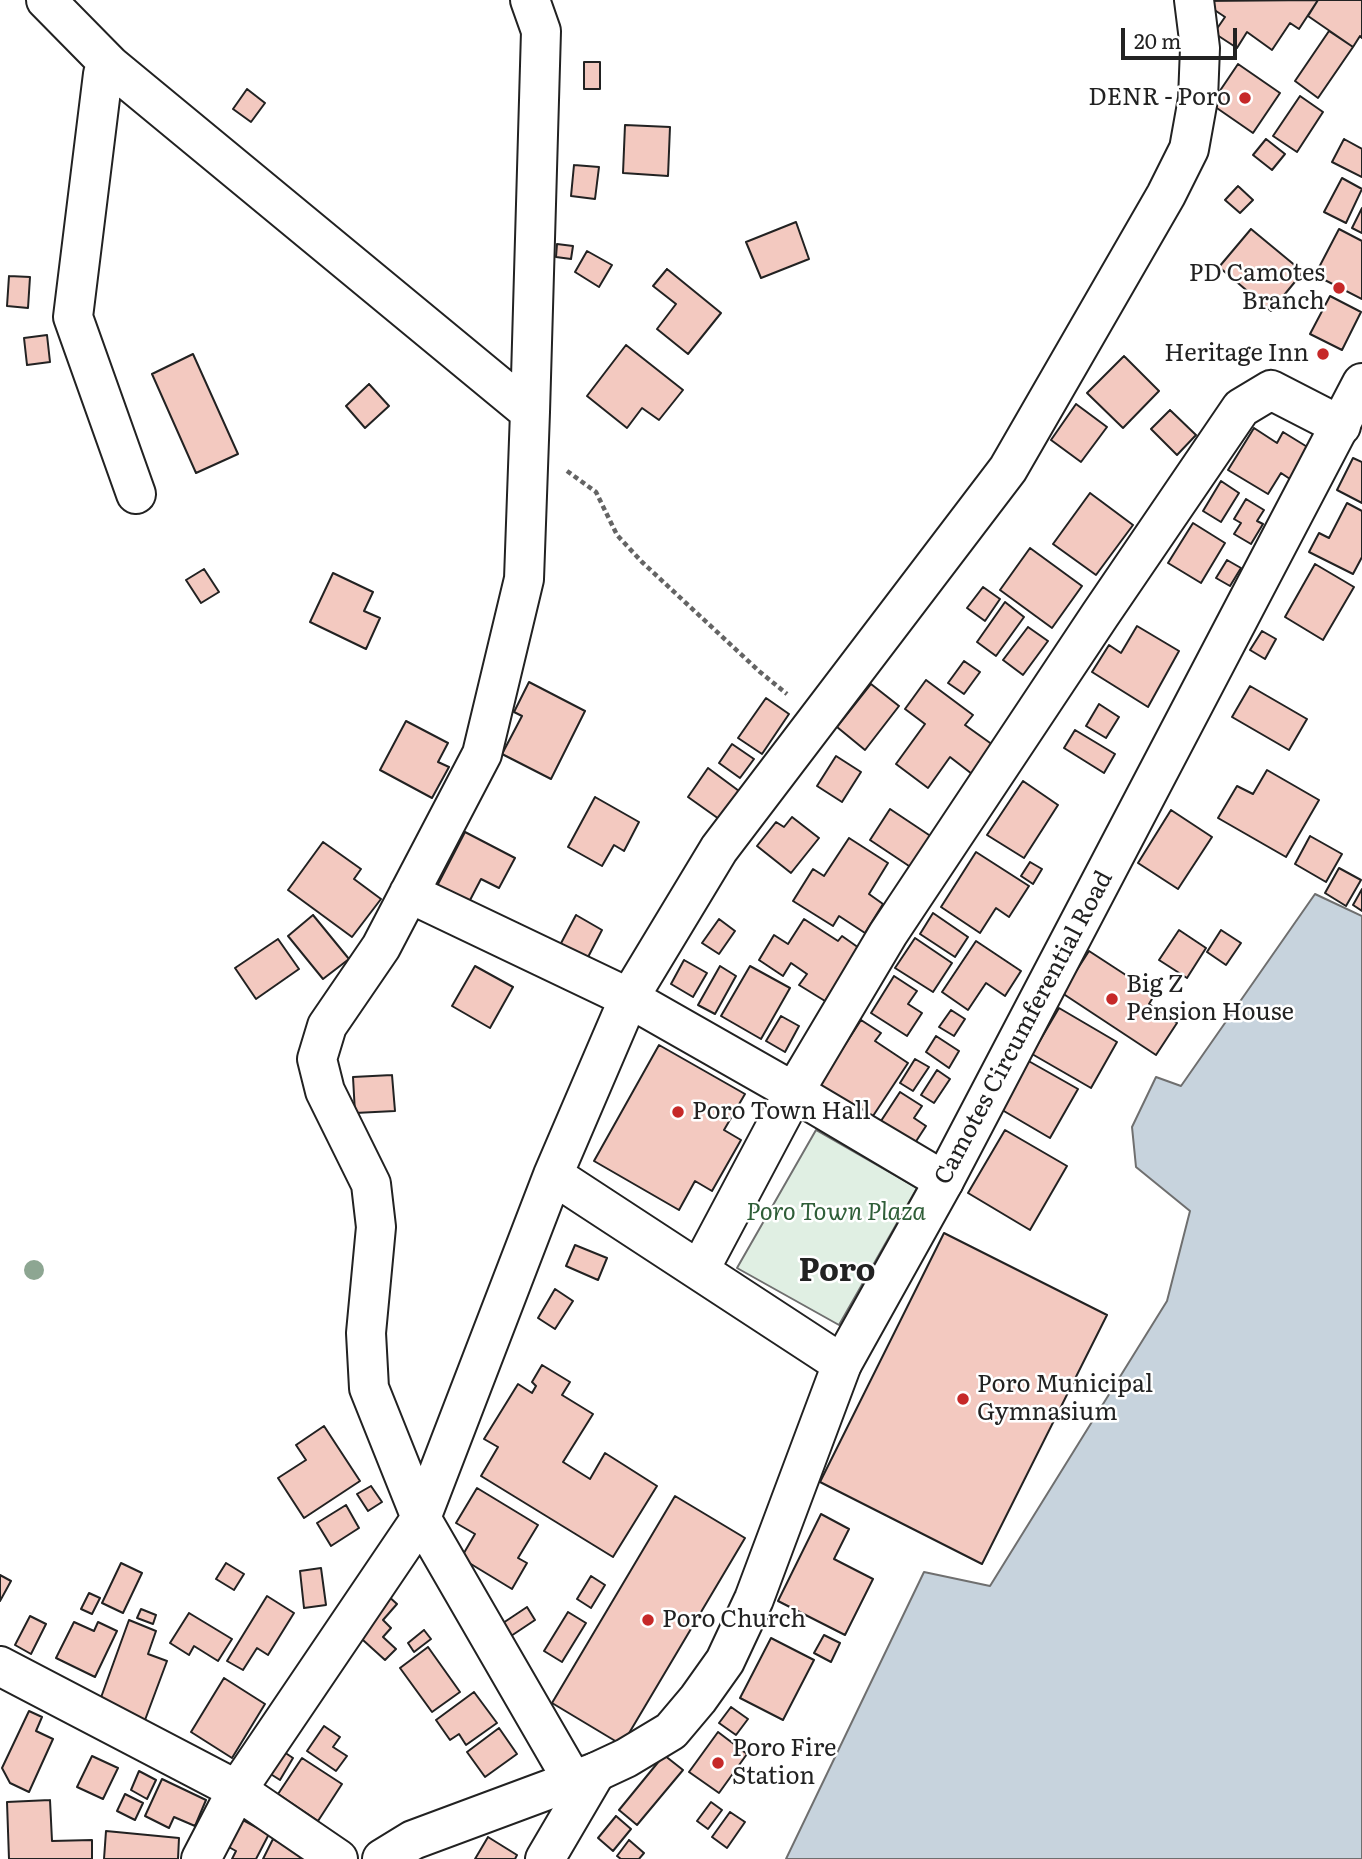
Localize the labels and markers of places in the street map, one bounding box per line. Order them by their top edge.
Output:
place label: DENR - Poro [1088,84,1231,112]
marker: DENR - Poro [1237,90,1253,106]
place label: PD Camotes Branch [1189,260,1325,316]
marker: PD Camotes Branch [1331,280,1347,296]
place label: Heritage Inn [1164,340,1309,368]
marker: Heritage Inn [1315,346,1331,362]
place label: Big Z Pension House [1126,971,1294,1027]
marker: Big Z Pension House [1104,991,1120,1007]
place label: Poro Town Hall [692,1098,871,1126]
marker: Poro Town Hall [670,1104,686,1120]
place label: Poro Municipal Gymnasium [977,1371,1153,1427]
marker: Poro Municipal Gymnasium [955,1391,971,1407]
place label: Poro Church [662,1606,806,1634]
marker: Poro Church [640,1612,656,1628]
place label: Poro Fire Station [732,1735,836,1791]
marker: Poro Fire Station [710,1755,726,1771]

